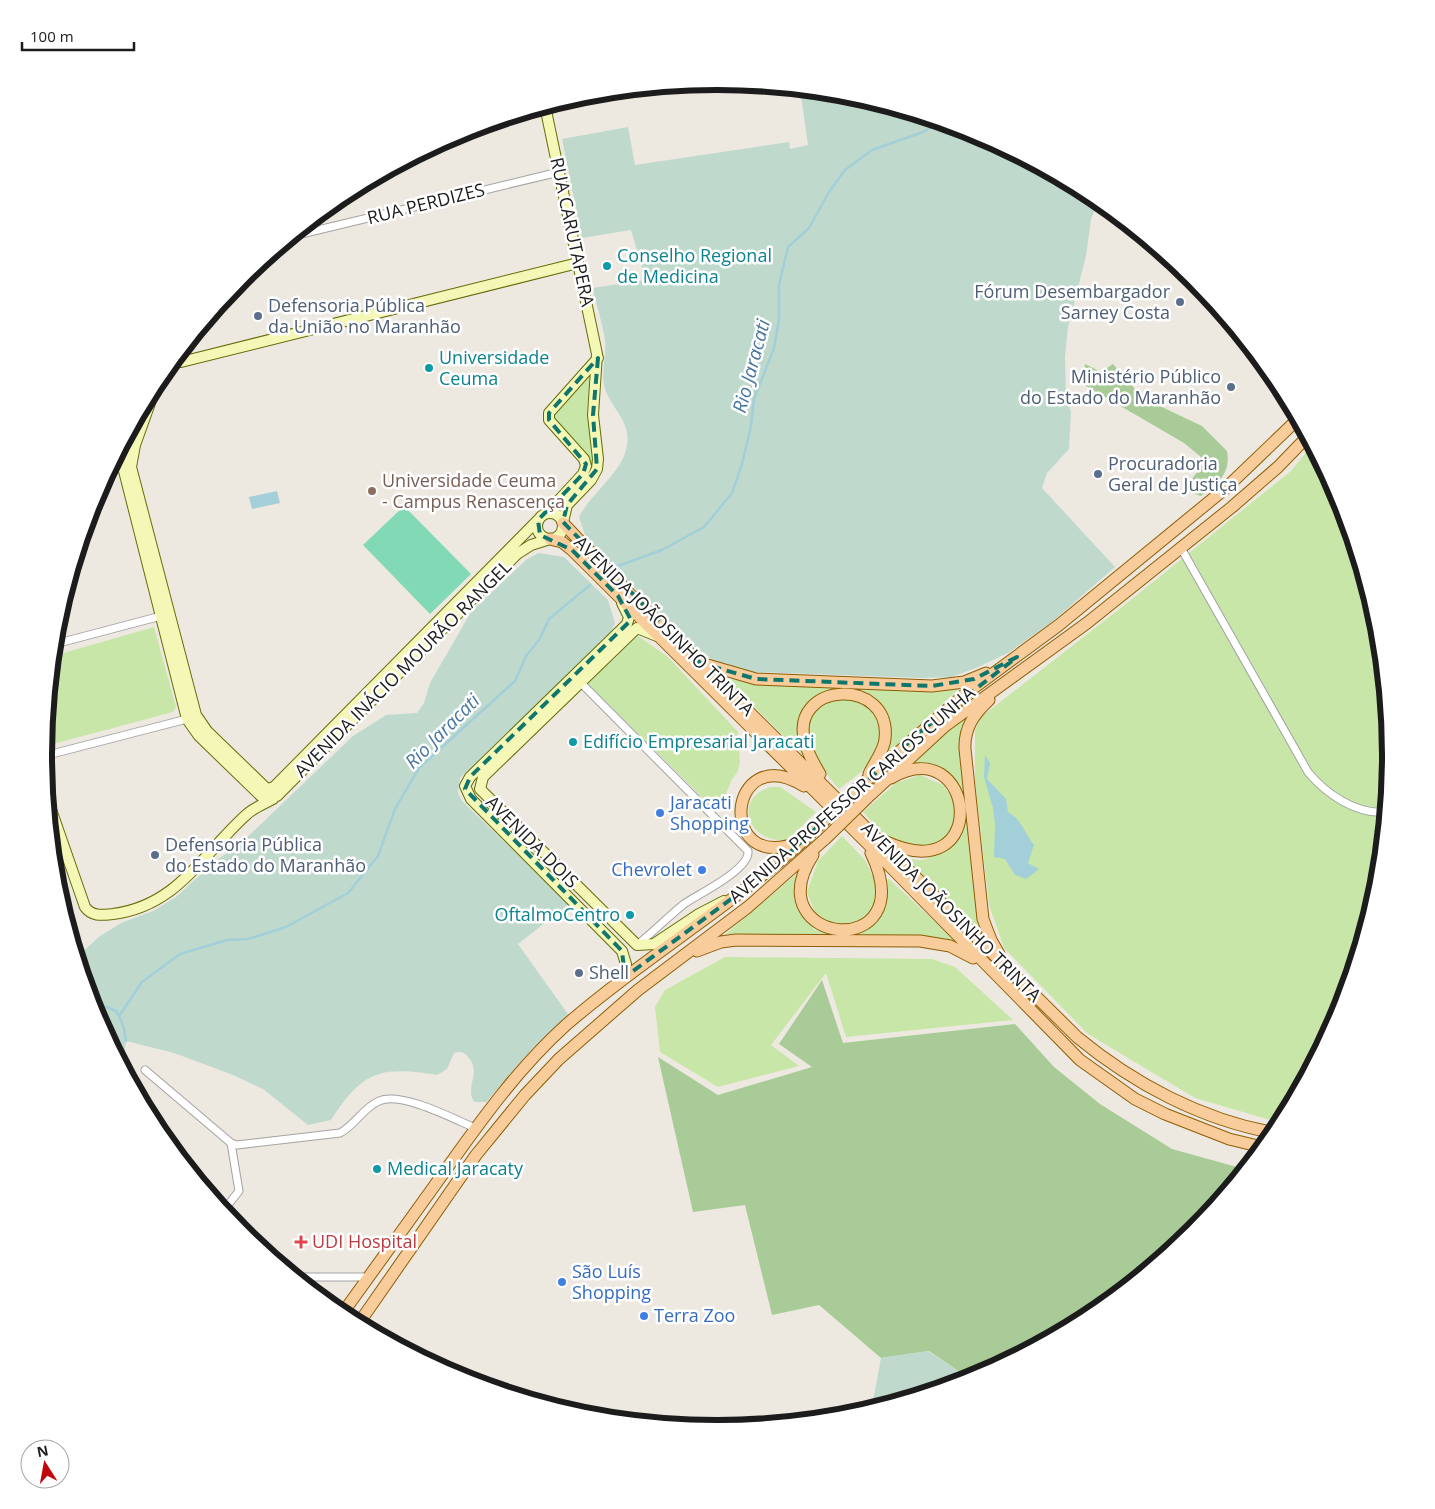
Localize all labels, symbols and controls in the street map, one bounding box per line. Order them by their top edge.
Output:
scale bar [22,20,135,52]
text: 100 m [30,26,74,46]
street label: RUA CARUTAPERA [545,155,601,309]
street label: RUA PERDIZES [364,177,487,229]
place label: Conselho Regional de Medicina [617,243,772,288]
marker: Conselho Regional de Medicina [601,260,613,272]
place label: Fórum Desembargador Sarney Costa [974,279,1171,324]
place label: Defensoria Pública da União no Maranhão [268,293,461,338]
marker: Fórum Desembargador Sarney Costa [1174,296,1186,308]
marker: Defensoria Pública da União no Maranhão [252,310,264,322]
water label: Rio Jaracati [726,315,776,416]
place label: Universidade Ceuma [439,345,549,390]
marker: Universidade Ceuma [423,362,435,374]
place label: Ministério Público do Estado do Maranhão [1020,364,1221,409]
marker: Ministério Público do Estado do Maranhão [1225,381,1237,393]
place label: Procuradoria Geral de Justiça [1108,451,1238,496]
place label: Universidade Ceuma - Campus Renascença [382,468,565,513]
marker: Procuradoria Geral de Justiça [1092,468,1104,480]
marker: Universidade Ceuma - Campus Renascença [366,485,378,497]
street label: AVENIDA JOÃOSINHO TRINTA [569,530,760,721]
street label: AVENIDA INÁCIO MOURÃO RANGEL [289,555,516,782]
street label: AVENIDA PROFESSOR CARLOS CUNHA [723,680,980,908]
water label: Rio Jaracati [399,687,486,774]
place label: Edifício Empresarial Jaracati [583,729,814,753]
marker: Edifício Empresarial Jaracati [567,736,579,748]
street label: AVENIDA DOIS [481,790,584,893]
place label: Jaracati Shopping [668,790,749,835]
marker: Jaracati Shopping [654,807,666,819]
street label: AVENIDA JOÃOSINHO TRINTA [856,816,1047,1007]
place label: Defensoria Pública do Estado do Maranhão [165,832,366,877]
marker: Defensoria Pública do Estado do Maranhão [149,849,161,861]
place label: Chevrolet [611,857,692,881]
marker: Chevrolet [696,864,708,876]
place label: OftalmoCentro [494,902,620,926]
marker: OftalmoCentro [624,909,636,921]
place label: Shell [589,960,629,984]
marker: Shell [573,967,585,979]
place label: Medical Jaracaty [387,1156,524,1180]
marker: Medical Jaracaty [371,1163,383,1175]
place label: UDI Hospital [312,1229,417,1253]
marker: UDI Hospital [294,1235,308,1249]
place label: São Luís Shopping [572,1259,651,1304]
marker: São Luís Shopping [556,1276,568,1288]
place label: Terra Zoo [654,1303,735,1327]
marker: Terra Zoo [638,1310,650,1322]
north arrow [20,1439,70,1489]
text: N [35,1440,50,1461]

